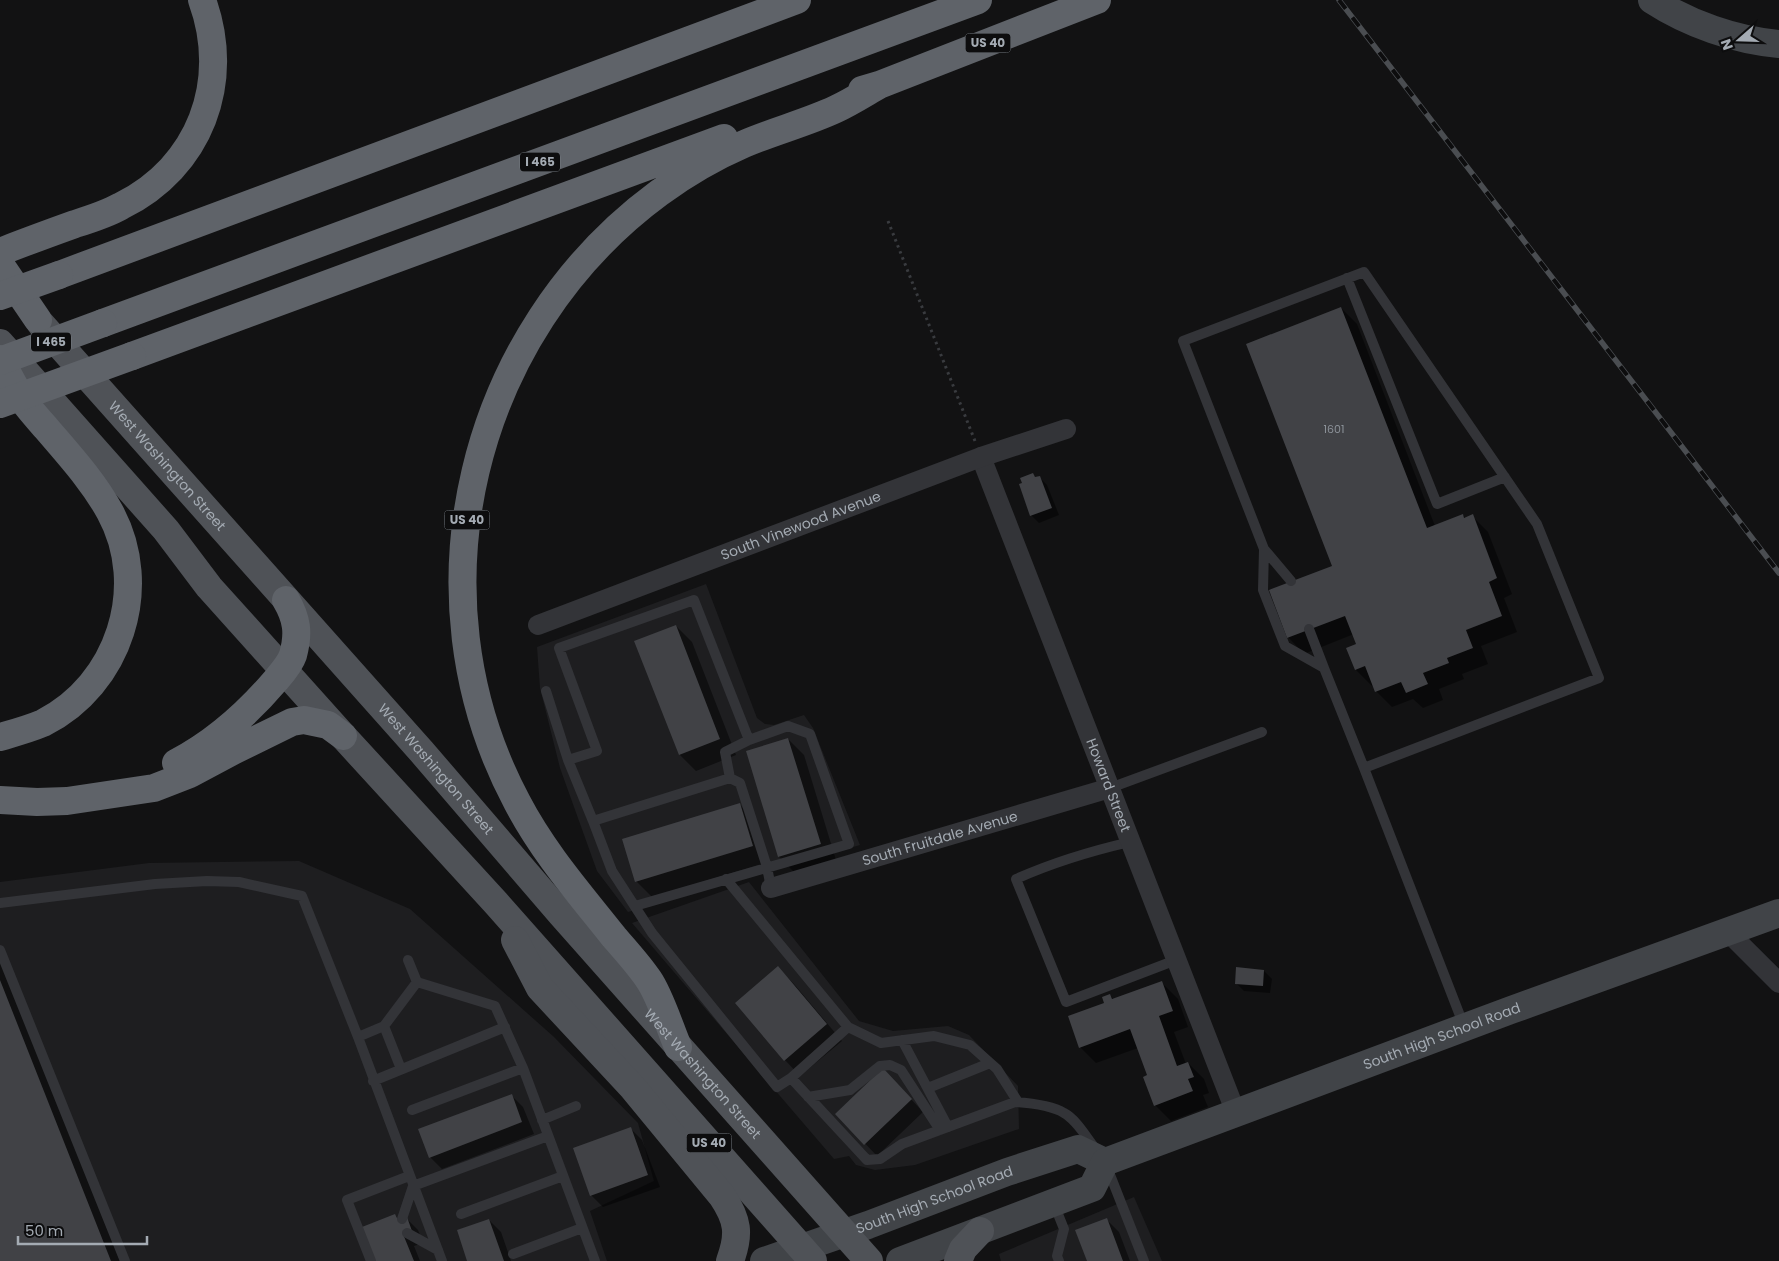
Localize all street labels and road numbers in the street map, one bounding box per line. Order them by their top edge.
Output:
road number: US 40 [966,34,1010,52]
road number: I 465 [520,152,560,172]
road number: I 465 [31,332,71,352]
street label: West Washington Street [104,397,231,535]
street label: South Vinewood Avenue [718,486,884,565]
road number: US 40 [444,510,490,530]
street label: West Washington Street [373,699,499,839]
street label: Howard Street [1081,735,1136,835]
street label: South Fruitdale Avenue [860,806,1020,871]
street label: South High School Road [1360,997,1523,1075]
street label: West Washington Street [640,1004,766,1143]
road number: US 40 [686,1134,732,1152]
street label: South High School Road [853,1161,1015,1238]

